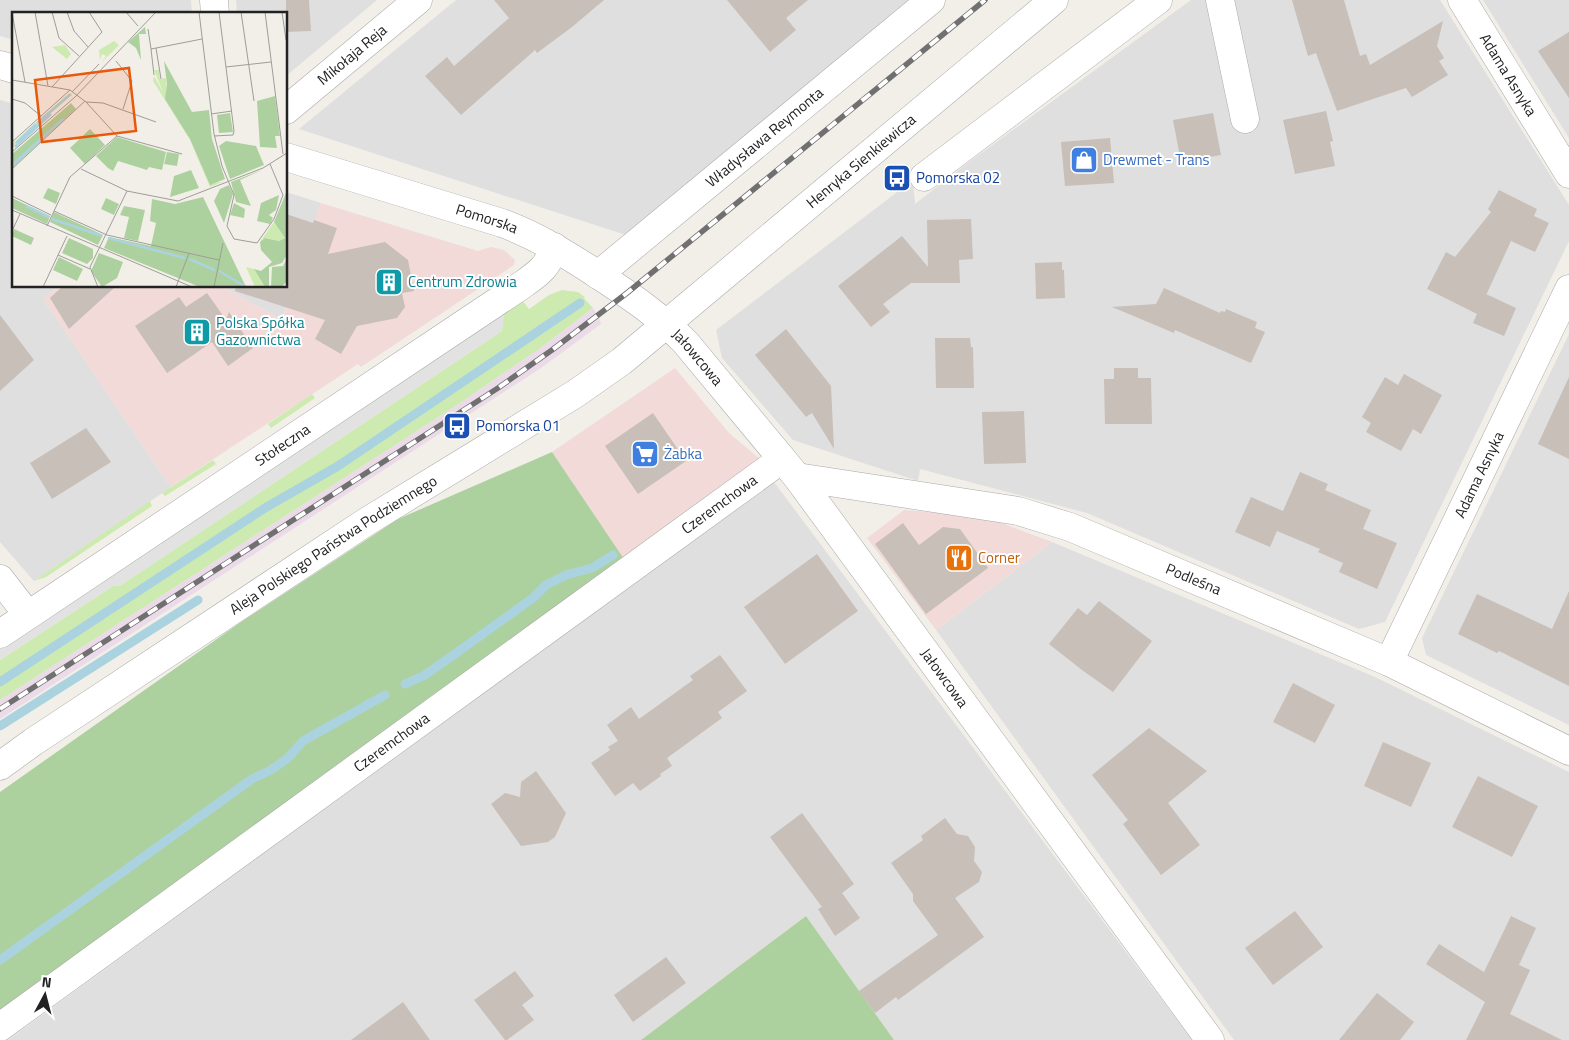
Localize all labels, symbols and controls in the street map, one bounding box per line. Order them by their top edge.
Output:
inset map [12,12,288,288]
street label: Mikołaja Reja [312,18,392,90]
street label: Adama Asnyka [1474,29,1543,121]
street label: Władysława Reymonta [700,81,829,193]
street label: Henryka Sienkiewicza [801,108,921,214]
shop icon: Drewmet - Trans [1069,145,1099,175]
place label: Drewmet - Trans [1103,148,1210,171]
bus stop icon: Pomorska 02 [882,163,912,193]
place label: Pomorska 02 [916,166,1000,189]
street label: Pomorska [453,198,522,239]
building icon: Centrum Zdrowia [374,267,404,297]
place label: Centrum Zdrowia [408,270,517,293]
place label: Polska Spółka Gazownictwa [216,311,305,351]
building icon: Polska Spółka Gazownictwa [182,317,212,347]
street label: Jałowcowa [667,323,729,391]
bus stop icon: Pomorska 01 [442,411,472,441]
place label: Pomorska 01 [476,414,560,437]
street label: Stołeczna [250,417,315,472]
street label: Adama Asnyka [1448,427,1510,522]
supermarket icon: Żabka [630,439,660,469]
place label: Żabka [664,442,703,465]
street label: Czeremchowa [676,468,762,540]
street label: Aleja Polskiego Państwa Podziemnego [225,469,442,620]
restaurant icon: Corner [944,543,974,573]
place label: Corner [978,546,1020,569]
street label: Podleśna [1162,557,1225,601]
street label: Jałowcowa [915,643,975,713]
street label: Czeremchowa [349,706,434,778]
north arrow [20,970,70,1020]
text: N [41,971,53,993]

